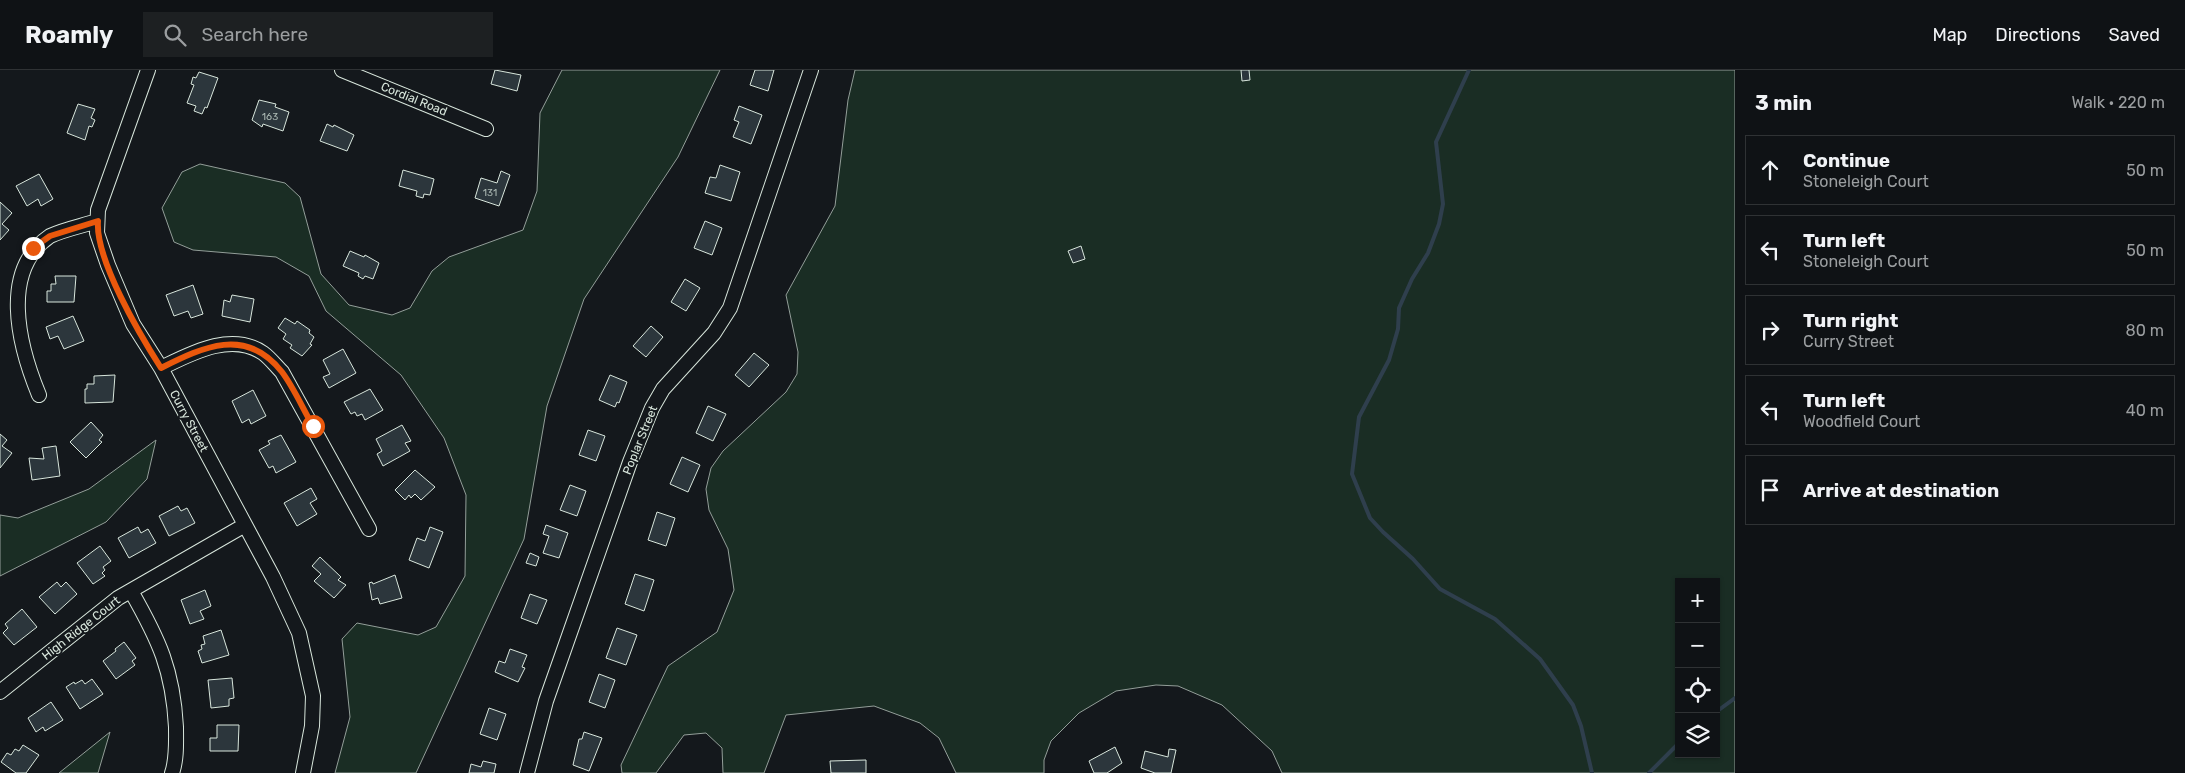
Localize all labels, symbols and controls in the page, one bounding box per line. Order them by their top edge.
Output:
search box [143,12,493,57]
text: Roamly [25,21,113,49]
icon: search [161,21,189,49]
text: Search here [201,23,308,46]
text: Map [1932,24,1967,46]
text: Directions [1995,24,2081,46]
text: Saved [2109,24,2160,46]
street label: Cordial Road [379,79,449,119]
text: 3 min [1755,90,1812,115]
text: Walk · 220 m [2072,93,2165,112]
house number: 163 [262,111,278,123]
text: Continue [1803,149,1890,172]
icon: ahead [1756,156,1784,184]
text: 50 m [2126,161,2164,180]
text: Stoneleigh Court [1803,172,1929,191]
house number: 131 [483,187,497,199]
text: Turn left [1803,229,1885,252]
icon: left [1756,236,1784,264]
route end [22,237,45,260]
text: 50 m [2126,241,2164,260]
text: Stoneleigh Court [1803,252,1929,271]
text: Turn right [1803,309,1898,332]
icon: right [1756,316,1784,344]
text: 80 m [2126,321,2164,340]
text: Curry Street [1803,332,1894,351]
street label: Curry Street [167,388,211,455]
text: Turn left [1803,389,1885,412]
icon: left [1756,396,1784,424]
text: 40 m [2126,401,2164,420]
street label: Poplar Street [620,403,660,477]
text: Woodfield Court [1803,412,1920,431]
route start [302,415,325,438]
icon: arrive [1756,476,1784,504]
text: Arrive at destination [1803,479,1999,502]
map controls [1675,578,1720,758]
button: + [1675,578,1720,623]
street label: High Ridge Court [39,593,123,663]
button: − [1675,623,1720,668]
button: locate [1675,668,1720,713]
button: layers [1675,713,1720,758]

